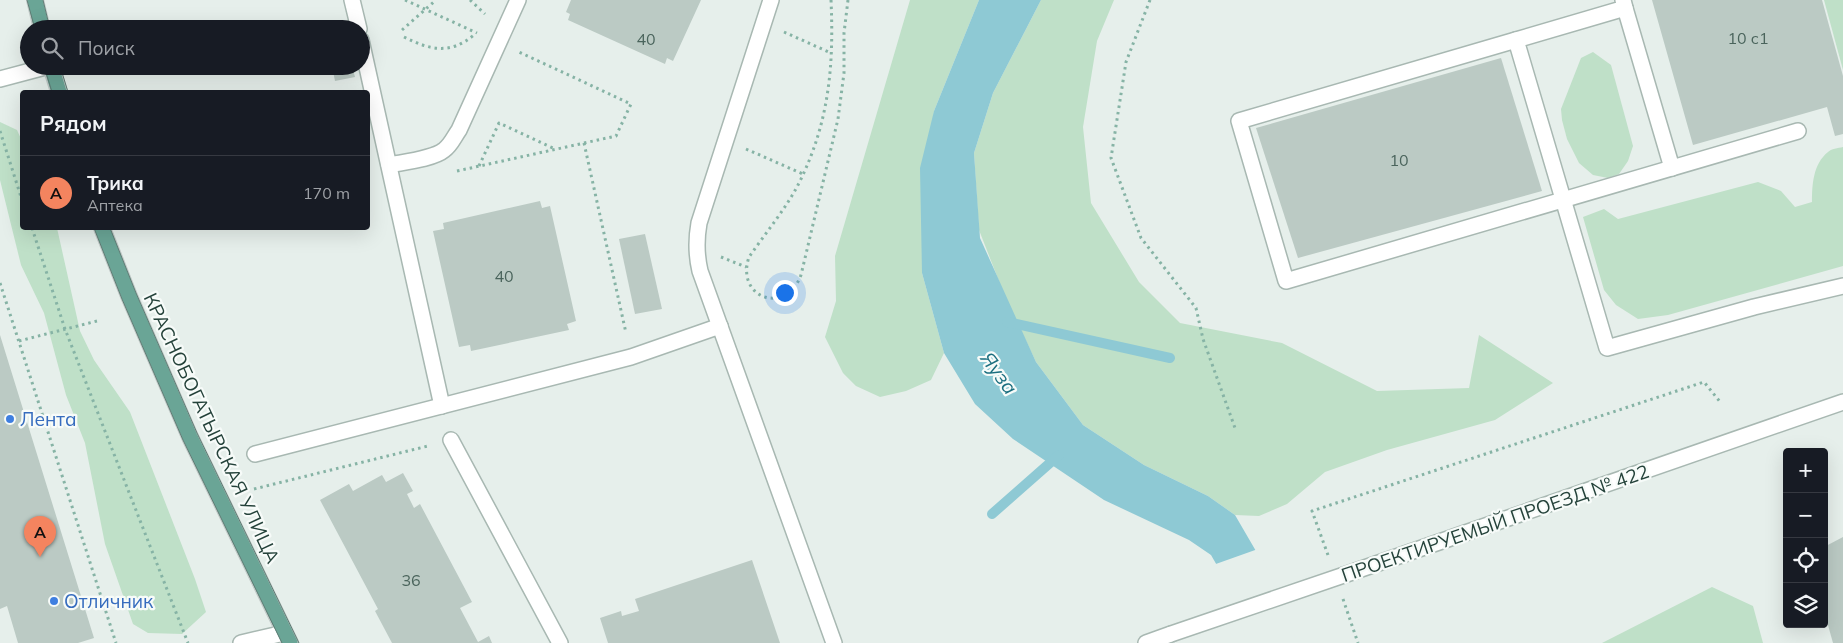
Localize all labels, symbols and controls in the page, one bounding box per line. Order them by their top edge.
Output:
search box [20,20,370,75]
house number: 10 с1 [1727,28,1769,48]
house number: 40 [636,29,656,49]
icon: search [38,34,66,62]
text: Поиск [78,36,135,60]
text: Рядом [40,110,107,136]
house number: 10 [1389,150,1409,170]
text: Трика [87,171,144,195]
text: A [50,183,62,203]
text: 170 m [303,183,350,203]
text: Аптека [87,195,143,215]
house number: 40 [494,266,514,286]
your location [772,280,798,306]
street label: КРАСНОБОГАТЫРСКАЯ УЛИЦА [139,289,285,567]
water label: Яуза [975,346,1023,399]
place label: Лента [20,407,77,431]
marker: Лента [4,413,16,425]
map controls [1783,448,1828,628]
button: + [1783,448,1828,493]
street label: ПРОЕКТИРУЕМЫЙ ПРОЕЗД № 422 [1338,459,1652,587]
button: − [1783,493,1828,538]
pin: A [24,516,56,557]
button: locate [1783,538,1828,583]
house number: 36 [401,570,421,590]
button: layers [1783,583,1828,628]
place label: Отличник [64,589,154,613]
marker: Отличник [48,595,60,607]

